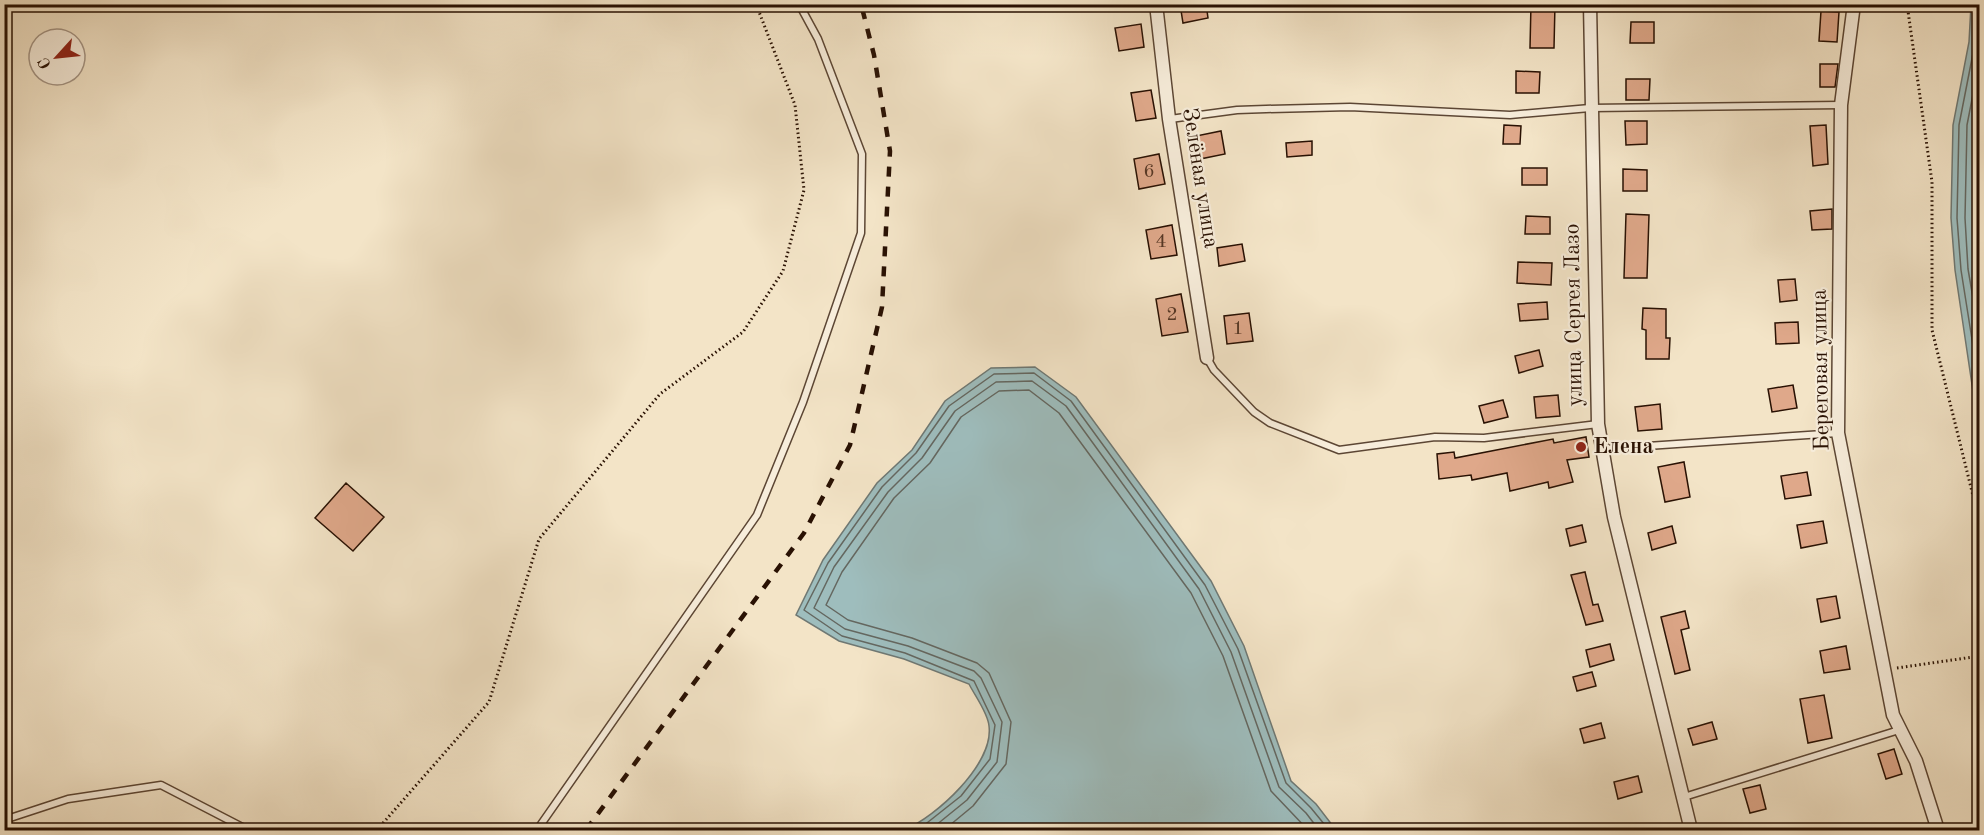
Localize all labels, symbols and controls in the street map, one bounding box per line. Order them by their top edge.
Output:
north arrow [27,27,87,87]
text: С [36,55,55,71]
street label: Зелёная улица [1178,106,1222,250]
house number: 6 [1143,162,1155,182]
street label: улица Сергея Лазо [1561,223,1587,407]
house number: 4 [1155,232,1167,252]
street label: Береговая улица [1809,289,1833,451]
house number: 2 [1166,305,1178,325]
house number: 1 [1232,319,1244,339]
place label: Елена [1593,436,1654,458]
marker: Елена [1574,440,1588,454]

